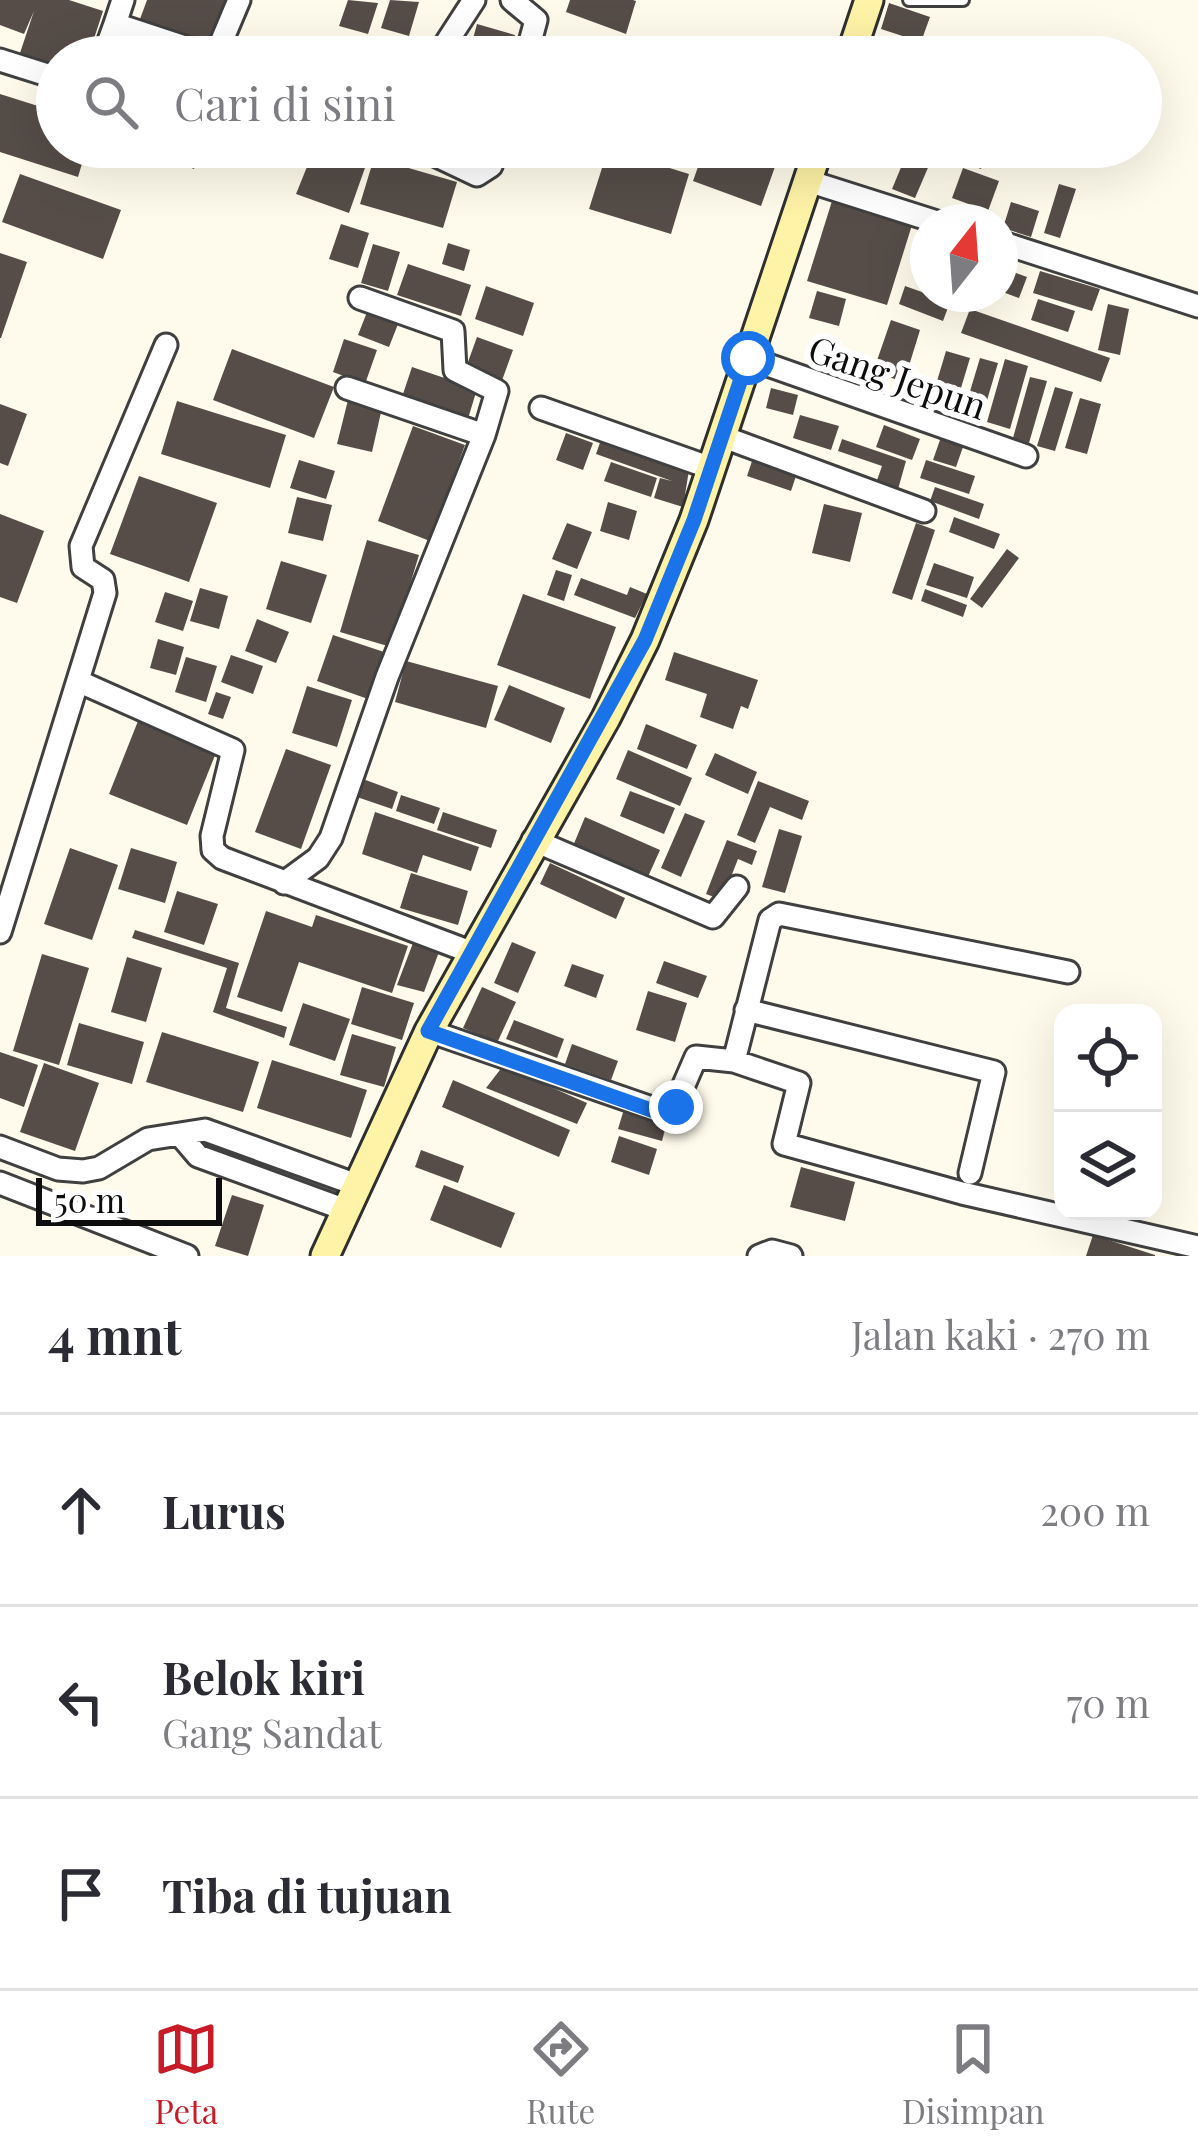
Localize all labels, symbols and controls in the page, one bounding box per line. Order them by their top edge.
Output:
search box [36,36,1162,168]
icon: search [78,69,144,135]
text: Cari di sini [174,72,396,132]
north arrow [910,204,1018,312]
street label: Gang Jepun [803,323,993,429]
route start [721,331,775,385]
map controls [1054,1004,1162,1220]
button: locate [1054,1004,1162,1112]
route end [649,1080,703,1134]
button: layers [1054,1112,1162,1220]
scale bar [36,1172,222,1225]
text: 50 m [54,1177,125,1221]
text: 4 mnt [48,1300,182,1368]
text: Jalan kaki · 270 m [851,1308,1150,1360]
icon: ahead [48,1477,114,1543]
text: Lurus [162,1480,286,1540]
text: 200 m [1040,1484,1150,1536]
text: Belok kiri [162,1646,365,1706]
icon: left [48,1669,114,1735]
text: 70 m [1066,1676,1150,1728]
text: Gang Sandat [162,1706,382,1758]
icon: arrive [48,1861,114,1927]
text: Tiba di tujuan [162,1864,452,1924]
tab: Peta [153,2016,219,2132]
tab: Rute [526,2016,595,2132]
tab: Disimpan [902,2016,1045,2132]

